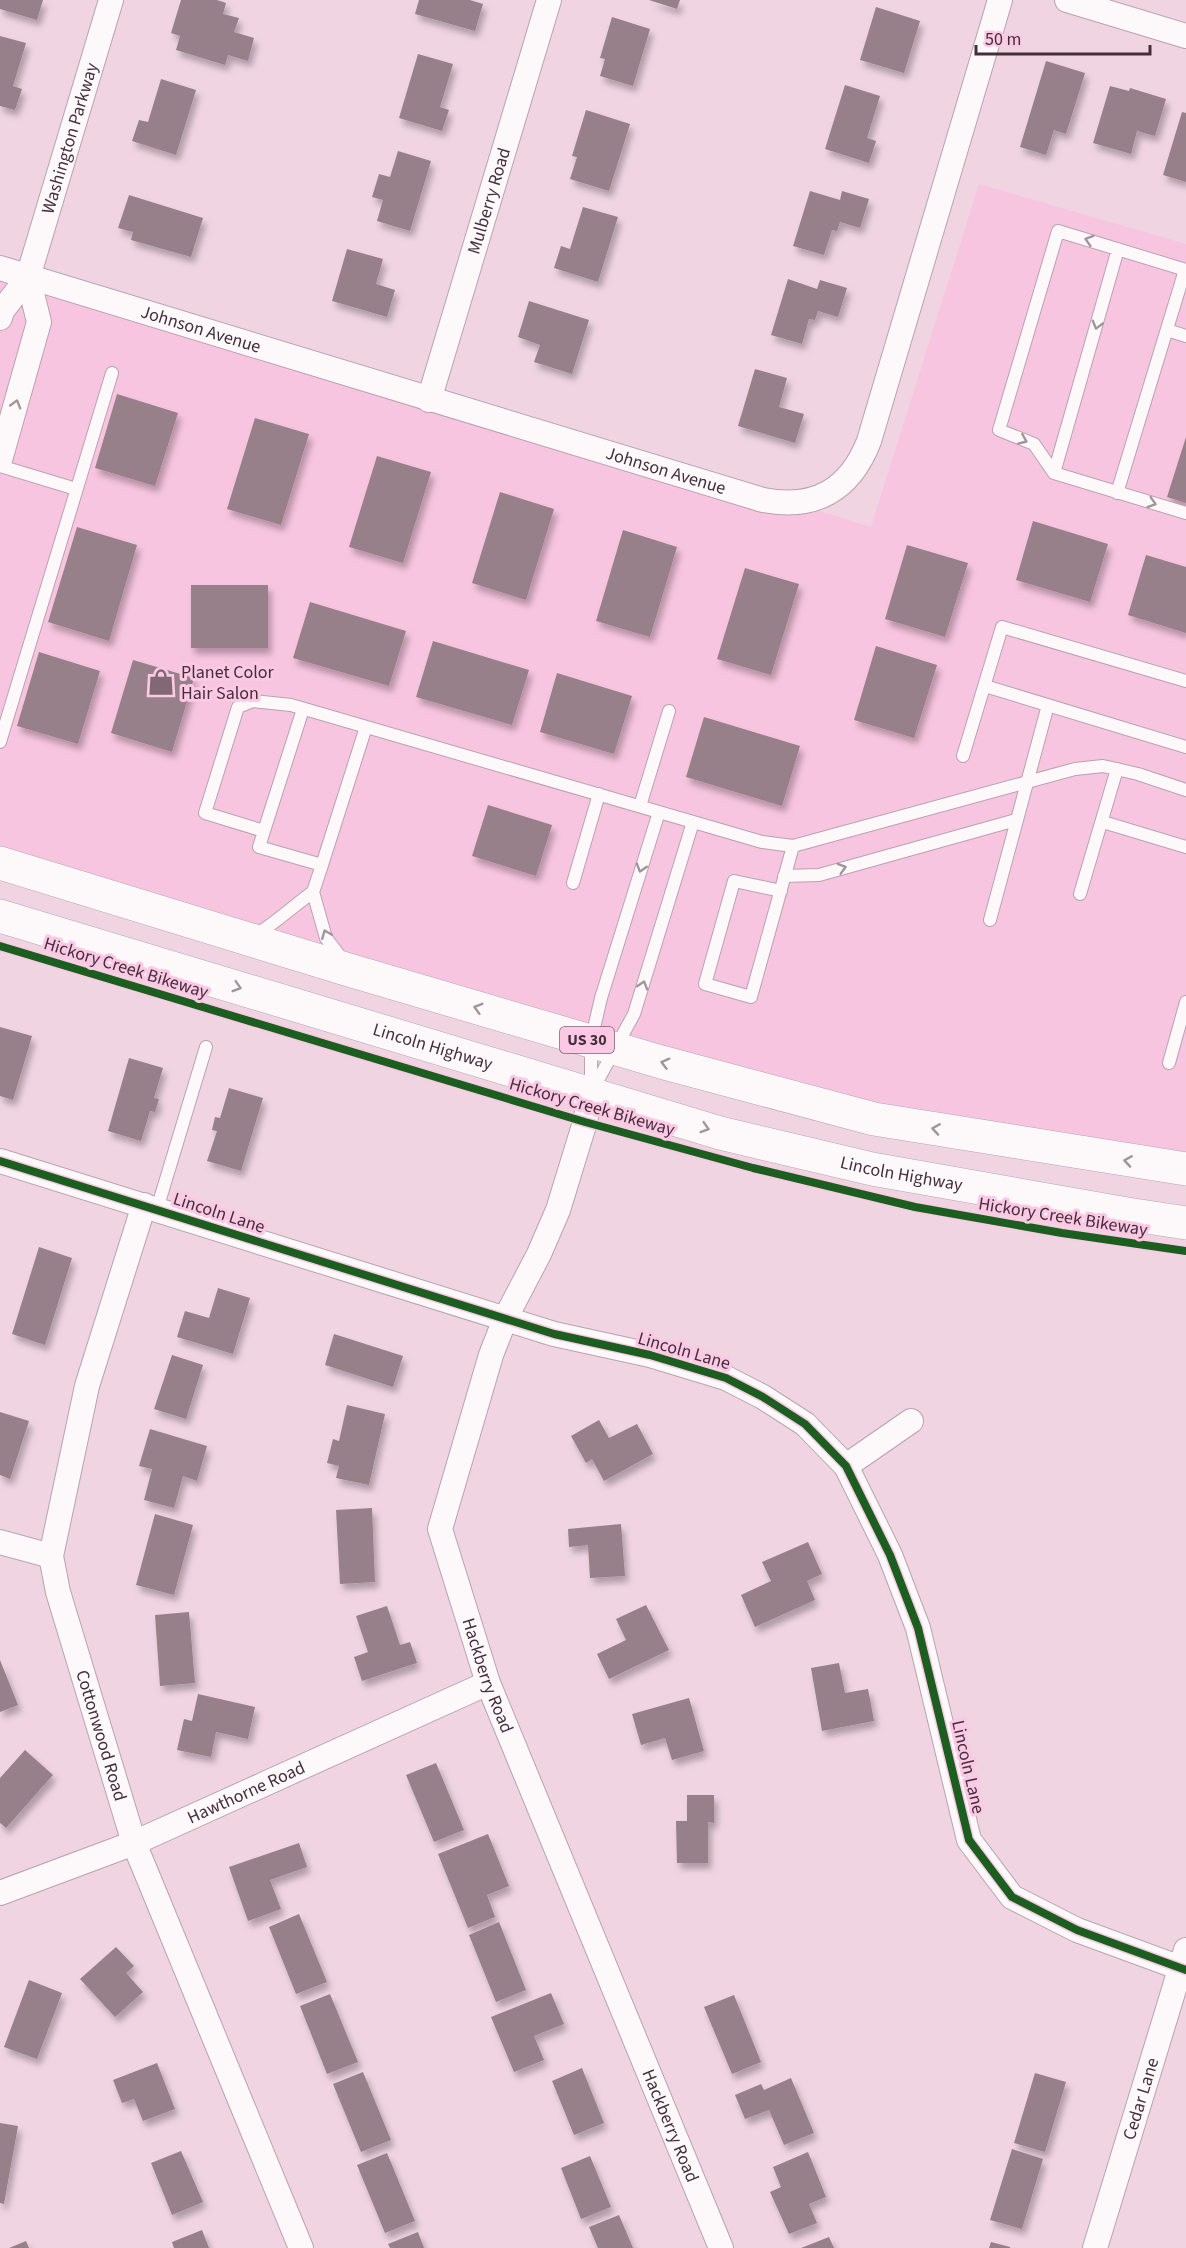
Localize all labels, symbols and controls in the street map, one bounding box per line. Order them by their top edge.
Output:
scale bar [976,18,1150,56]
text: 50 m [985,27,1021,52]
street label: Washington Parkway [35,59,104,217]
street label: Mulberry Road [461,144,517,257]
one-way arrow [1084,235,1095,247]
street label: Johnson Avenue [138,299,264,359]
one-way arrow [1091,320,1104,330]
one-way arrow [9,399,21,409]
one-way arrow [1017,433,1028,445]
street label: Johnson Avenue [603,440,729,501]
one-way arrow [1146,496,1157,508]
place label: Planet Color Hair Salon [181,660,275,706]
shop icon: Planet Color Hair Salon [146,667,176,697]
one-way arrow [636,862,648,873]
one-way arrow [836,863,847,875]
one-way arrow [321,929,333,940]
street label: Hickory Creek Bikeway [41,931,212,1005]
one-way arrow [231,980,242,992]
one-way arrow [636,980,648,991]
one-way arrow [473,1003,484,1015]
street label: Lincoln Highway [370,1017,496,1076]
road number: US 30 [560,1027,614,1053]
one-way arrow [660,1058,671,1070]
street label: Hickory Creek Bikeway [506,1071,678,1143]
one-way arrow [699,1121,710,1133]
one-way arrow [931,1123,941,1136]
street label: Lincoln Highway [838,1149,965,1197]
one-way arrow [1123,1155,1133,1167]
street label: Lincoln Lane [170,1186,268,1240]
street label: Hickory Creek Bikeway [977,1191,1150,1243]
street label: Lincoln Lane [635,1326,733,1376]
street label: Hackberry Road [456,1615,520,1737]
street label: Cottonwood Road [70,1667,133,1804]
street label: Lincoln Lane [945,1718,991,1816]
street label: Hawthorne Road [183,1755,309,1830]
street label: Cedar Lane [1116,2055,1165,2143]
street label: Hackberry Road [636,2065,705,2186]

